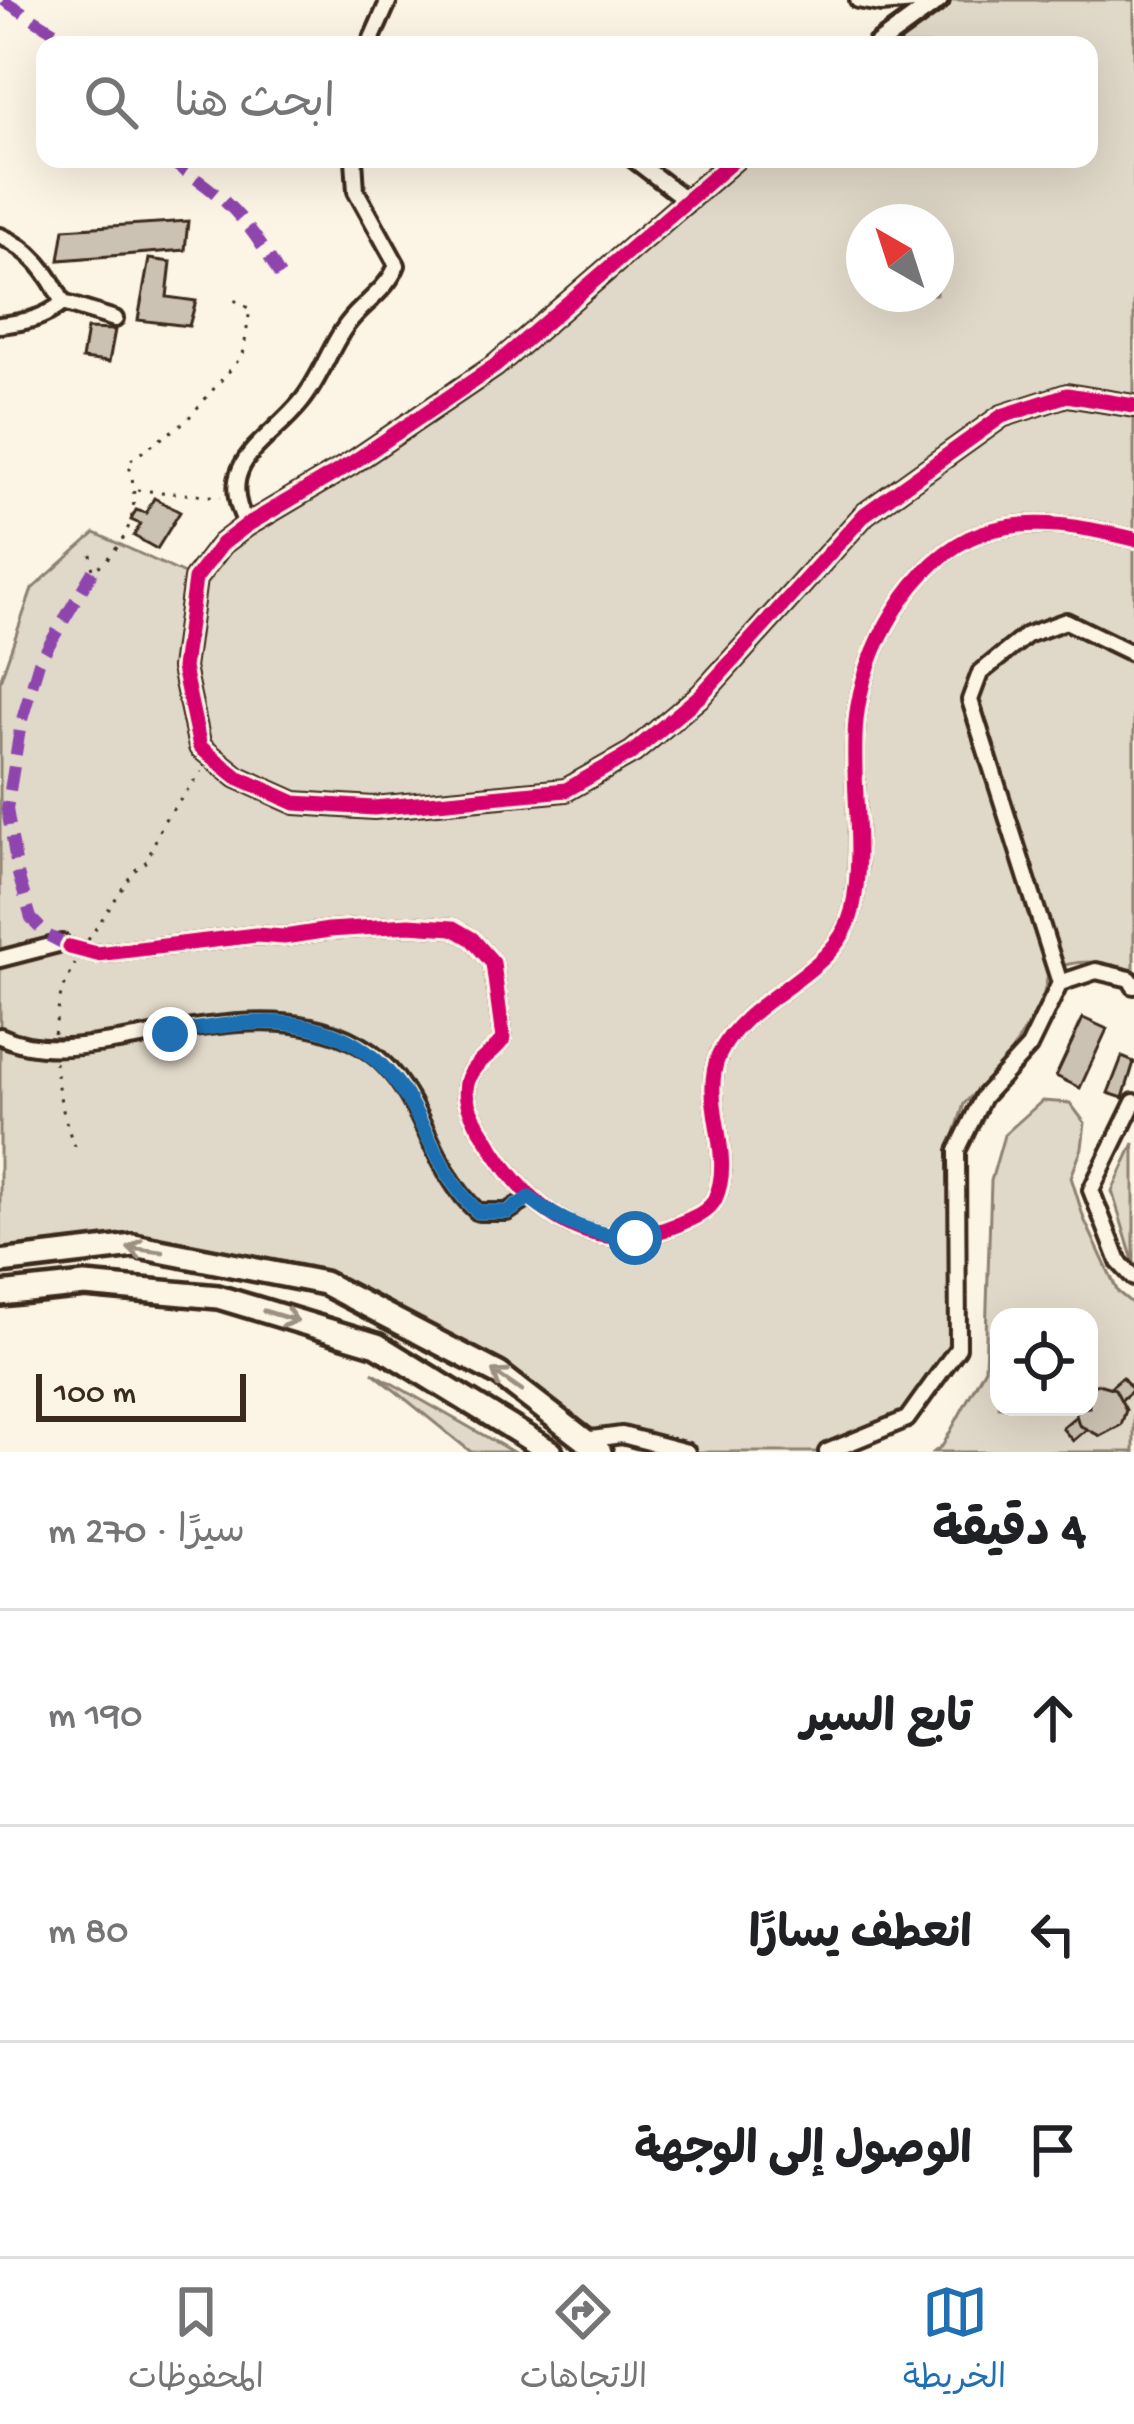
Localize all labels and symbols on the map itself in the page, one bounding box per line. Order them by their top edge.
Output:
north arrow [846,204,954,312]
route end [143,1007,197,1061]
route start [608,1211,662,1265]
one-way arrow [126,1238,165,1260]
one-way arrow [261,1306,299,1328]
scale bar [36,1368,246,1421]
one-way arrow [490,1369,524,1394]

